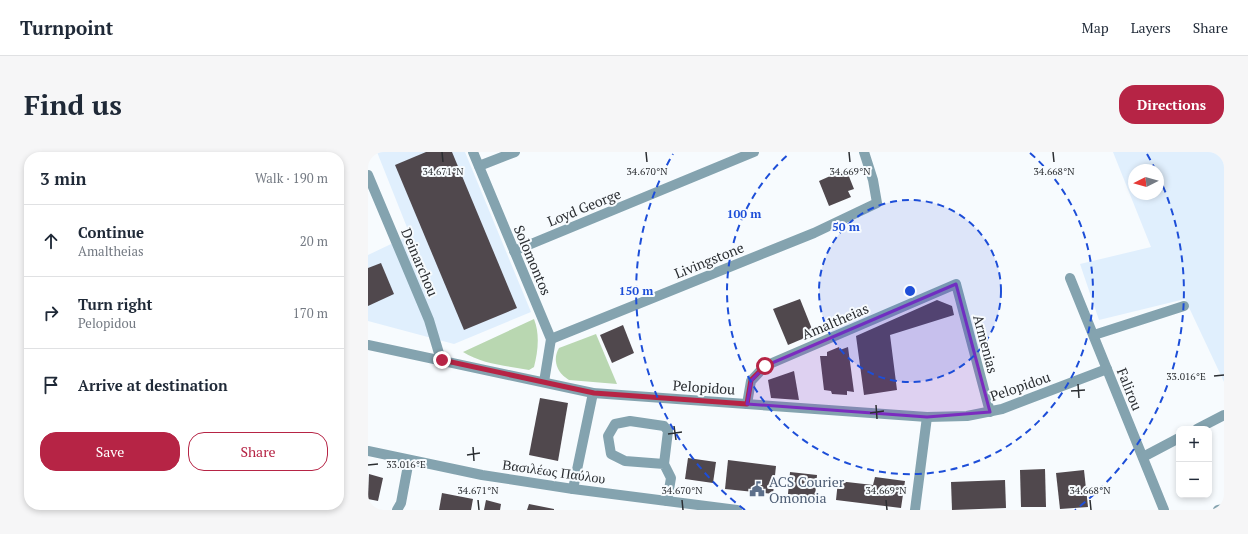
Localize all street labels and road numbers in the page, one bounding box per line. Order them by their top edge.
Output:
street label: Loyd George [544,184,624,230]
street label: Solomontos [510,222,556,298]
street label: Deinarchou [397,225,443,299]
street label: Livingstone [671,237,747,283]
street label: Amaltheias [799,298,871,344]
street label: Armenias [969,313,1003,375]
street label: Falirou [1113,365,1147,413]
street label: Pelopidou [987,367,1053,405]
street label: Pelopidou [672,375,736,399]
street label: Βασιλέως Παύλου [501,454,607,488]

